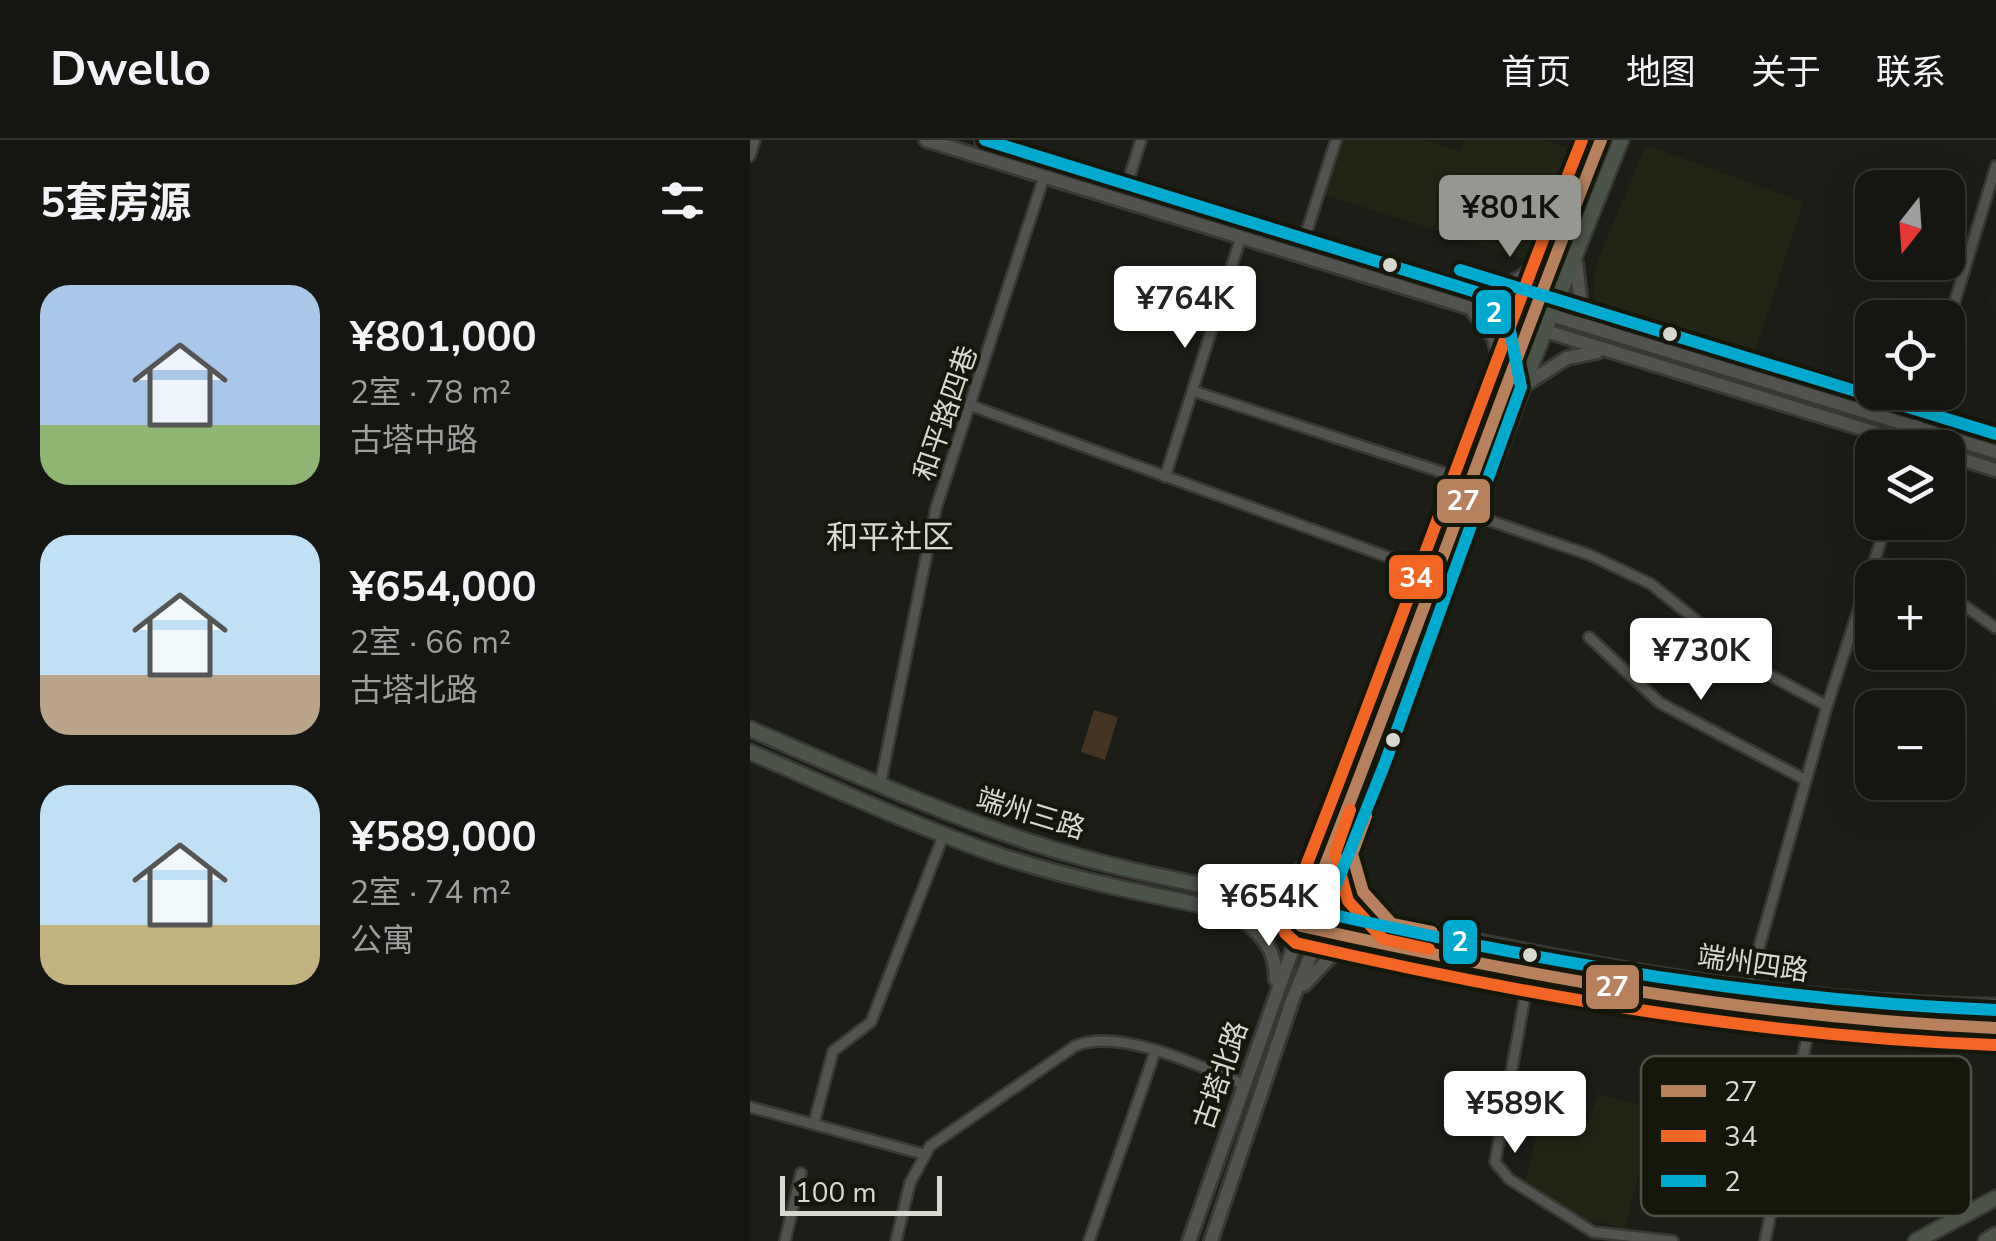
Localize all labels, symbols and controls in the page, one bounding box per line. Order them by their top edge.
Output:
text: Dwello [50,36,211,102]
text: 首页 [1501,49,1571,96]
text: 地图 [1626,49,1696,96]
text: 关于 [1751,49,1821,96]
text: 联系 [1876,49,1946,96]
north arrow [1855,170,1965,280]
map controls [1855,170,1965,800]
icon: filters [655,173,710,228]
text: 5套房源 [40,175,191,232]
pin: ¥801K [1440,175,1580,260]
text: ¥801K [1461,186,1559,229]
unlabelled marker [1380,255,1400,275]
pin: ¥764K [1115,266,1255,351]
text: ¥764K [1136,277,1234,320]
line badge: 2 [1474,288,1513,336]
text: 2 [1486,294,1502,332]
button: locate [1855,300,1965,410]
text: ¥801,000 [350,309,537,366]
unlabelled marker [1660,324,1680,344]
icon: home [120,325,240,445]
street label: 和平路四巷 [905,341,987,486]
text: 2室 · 78 m² [350,371,511,414]
text: 古塔中路 [350,419,478,462]
button: layers [1855,430,1965,540]
line badge: 27 [1435,477,1492,525]
text: 27 [1446,482,1480,520]
district label: 和平社区 [826,516,954,559]
line badge: 34 [1387,553,1445,601]
text: ¥654,000 [350,559,537,616]
text: 34 [1399,559,1433,597]
button: + [1855,560,1965,670]
icon: home [120,575,240,695]
pin: ¥730K [1631,618,1771,703]
text: 2室 · 66 m² [350,621,511,664]
text: ¥730K [1652,629,1750,672]
text: 古塔北路 [350,669,478,712]
button: − [1855,690,1965,800]
unlabelled marker [1383,730,1403,750]
street label: 端州三路 [972,779,1090,849]
text: ¥589,000 [350,809,537,866]
icon: home [120,825,240,945]
pin: ¥654K [1199,864,1339,949]
text: 2室 · 74 m² [350,871,511,914]
text: ¥654K [1220,875,1318,918]
line badge: 2 [1441,918,1479,966]
text: 公寓 [350,919,414,962]
text: 2 [1452,923,1468,961]
street label: 端州四路 [1695,937,1811,991]
unlabelled marker [1520,945,1540,965]
line badge: 27 [1584,963,1641,1011]
text: 27 [1595,968,1629,1006]
street label: 古塔北路 [1185,1016,1257,1134]
legend [1641,1056,1971,1216]
pin: ¥589K [1445,1071,1585,1156]
text: 27 [1724,1073,1758,1111]
text: ¥589K [1466,1082,1564,1125]
text: 34 [1724,1118,1758,1156]
text: 2 [1724,1163,1741,1201]
scale bar [780,1171,942,1216]
text: 100 m [795,1174,877,1212]

